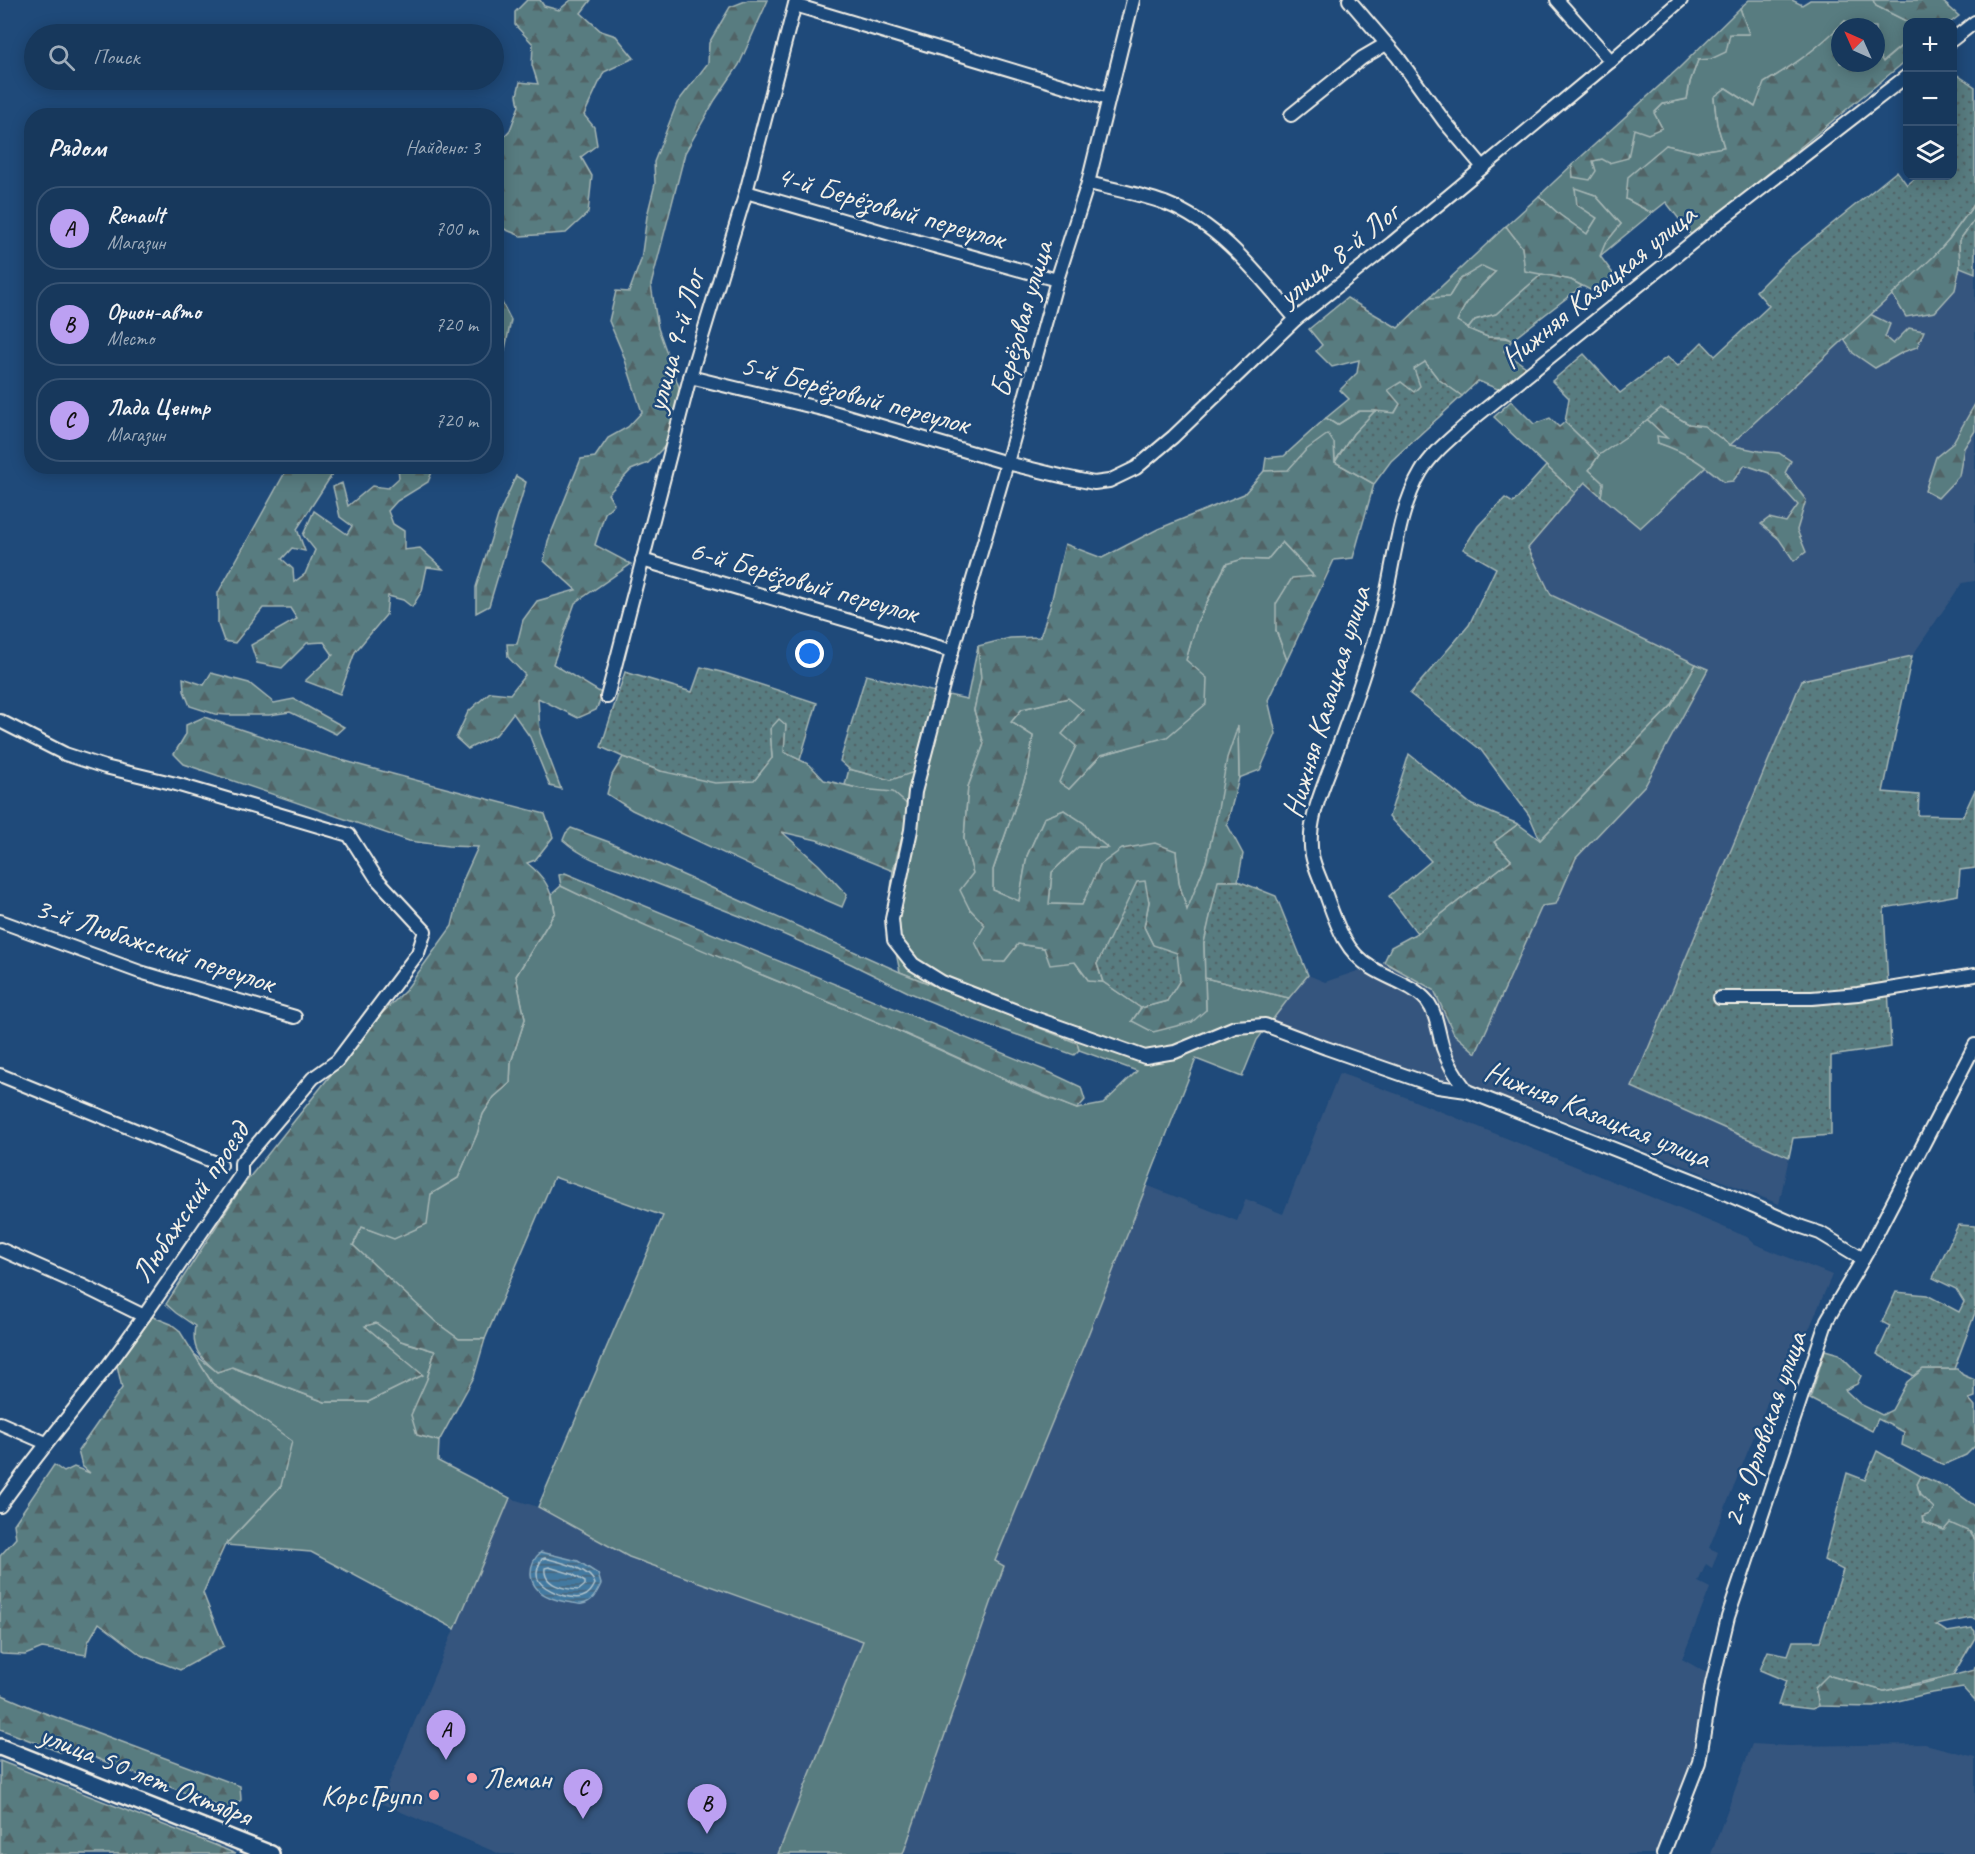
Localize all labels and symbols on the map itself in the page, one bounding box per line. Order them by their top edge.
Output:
north arrow [1831,18,1885,72]
street label: 4-й Берёзовый переулок [773,156,1012,259]
street label: улица 8-й Лог [1268,191,1409,316]
street label: Нижняя Казацкая улица [1493,194,1705,376]
street label: Берёзовая улица [981,234,1062,402]
street label: улица 9-й Лог [636,263,714,418]
street label: 5-й Берёзовый переулок [736,345,976,444]
street label: 6-й Берёзовый переулок [686,530,925,633]
street label: Нижняя Казацкая улица [1273,580,1380,822]
your location [795,639,824,668]
street label: 3-й Любажский переулок [30,888,282,1003]
street label: Нижняя Казацкая улица [1479,1051,1718,1177]
street label: Любажский проезд [122,1112,259,1290]
street label: 2-я Орловская улица [1713,1325,1816,1532]
pin: A [426,1710,466,1760]
street label: улица 50 лет Октября [33,1714,260,1836]
place label: Леман [484,1759,553,1797]
pin: C [564,1770,602,1819]
marker: Леман [465,1771,479,1785]
place label: КорсГрупп [321,1776,423,1814]
pin: B [688,1784,726,1834]
marker: КорсГрупп [427,1788,441,1802]

